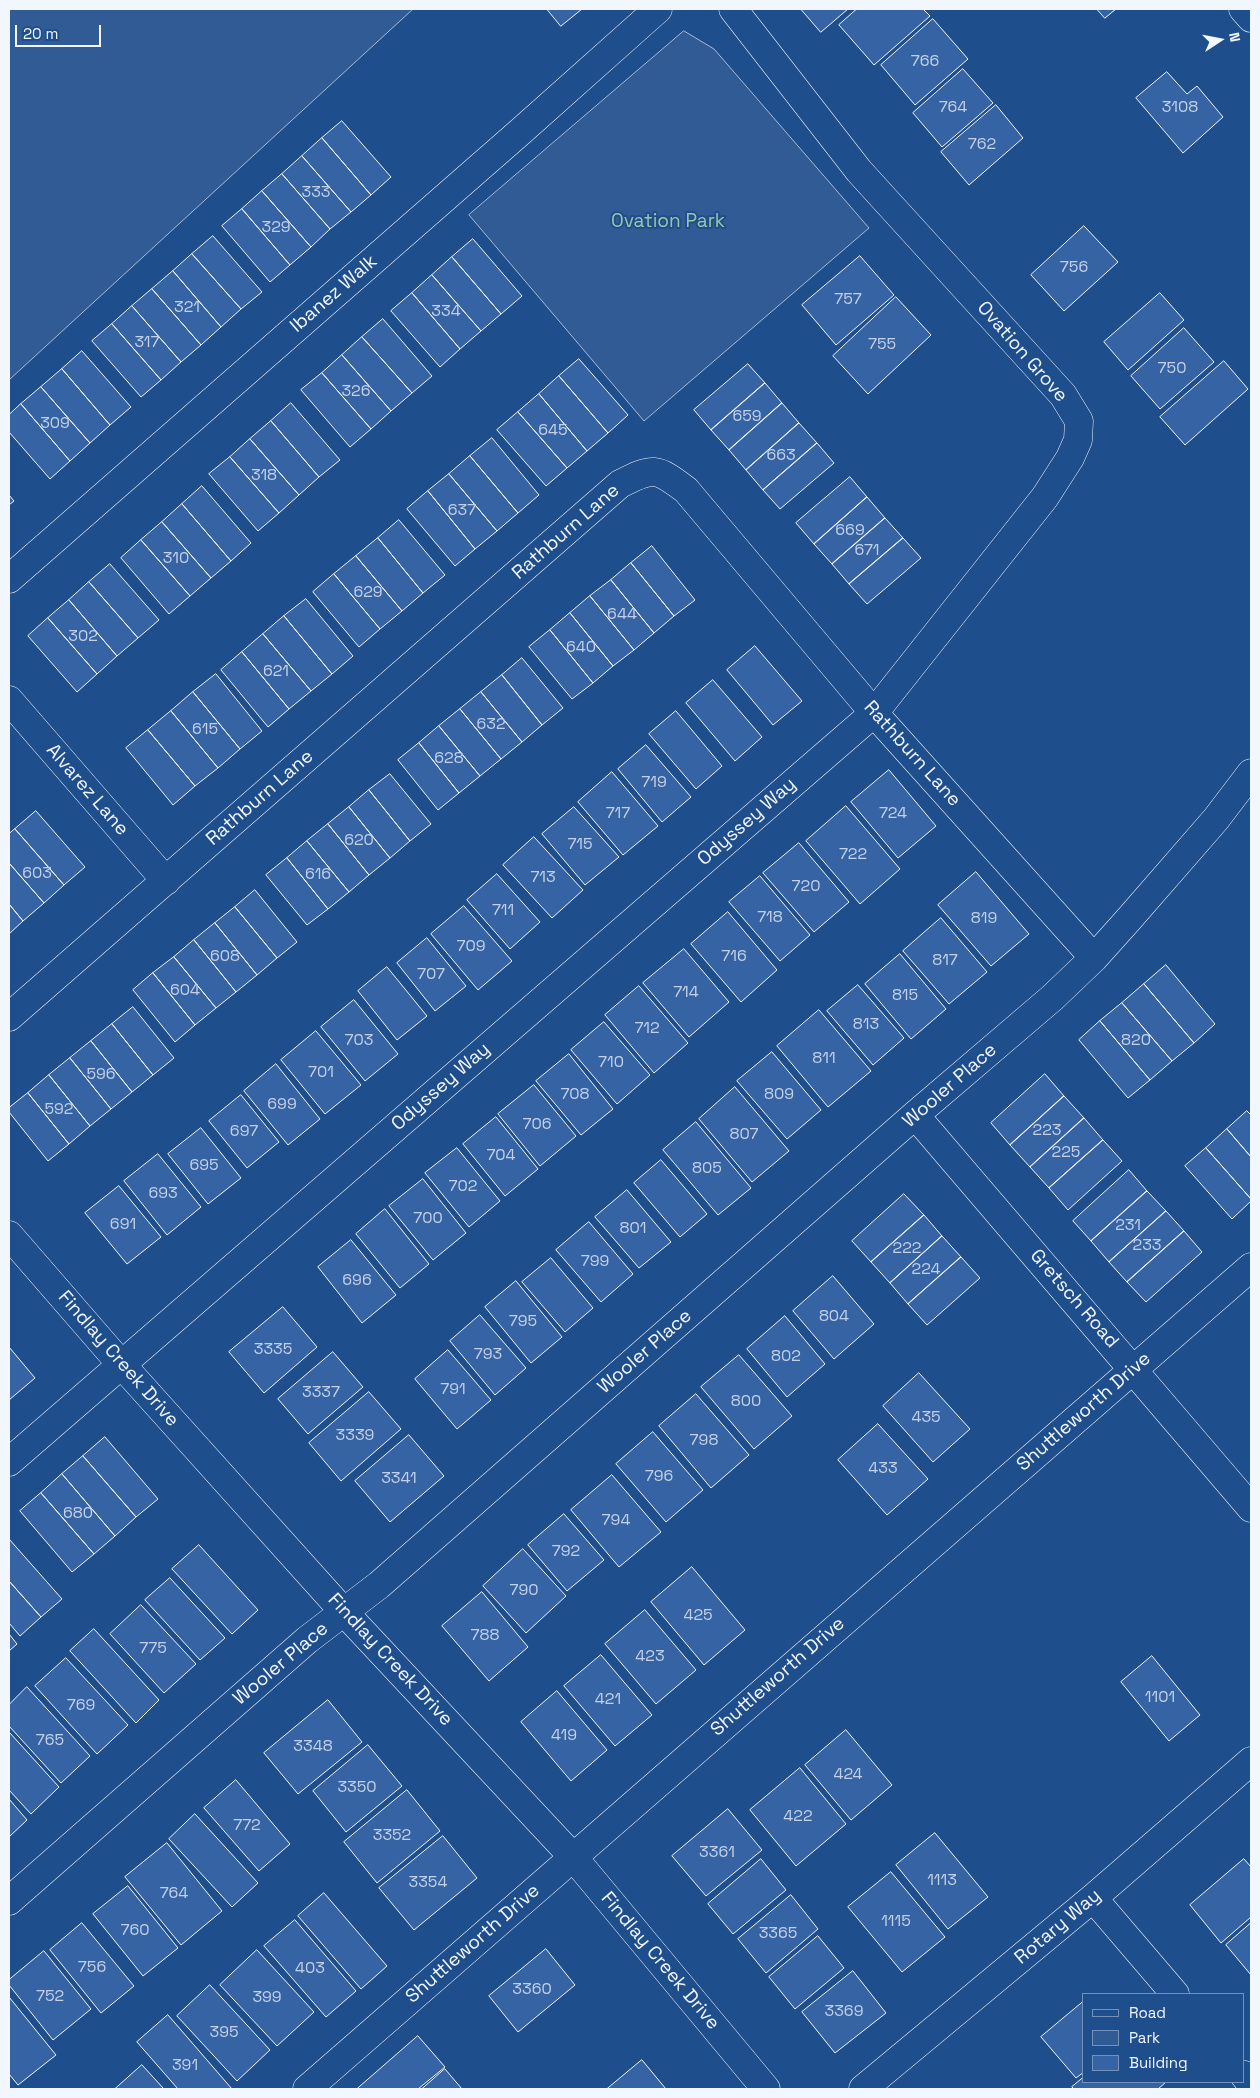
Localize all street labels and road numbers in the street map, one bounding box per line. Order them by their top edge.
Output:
street label: Ibanez Walk [286,250,382,338]
street label: Ovation Grove [972,297,1072,407]
street label: Rathburn Lane [508,479,624,585]
street label: Rathburn Lane [859,696,965,812]
street label: Alvarez Lane [41,739,133,841]
street label: Rathburn Lane [202,745,318,851]
street label: Odyssey Way [693,773,801,871]
street label: Odyssey Way [387,1038,495,1136]
street label: Wooler Place [898,1039,1002,1133]
street label: Gretsch Road [1025,1245,1123,1353]
street label: Findlay Creek Drive [53,1286,183,1432]
street label: Wooler Place [593,1305,697,1399]
street label: Shuttleworth Drive [1012,1348,1156,1476]
street label: Findlay Creek Drive [323,1589,457,1731]
street label: Shuttleworth Drive [706,1613,850,1741]
street label: Wooler Place [229,1618,333,1710]
street label: Shuttleworth Drive [401,1880,545,2008]
street label: Rotary Way [1010,1884,1106,1970]
street label: Findlay Creek Drive [596,1887,724,2035]

